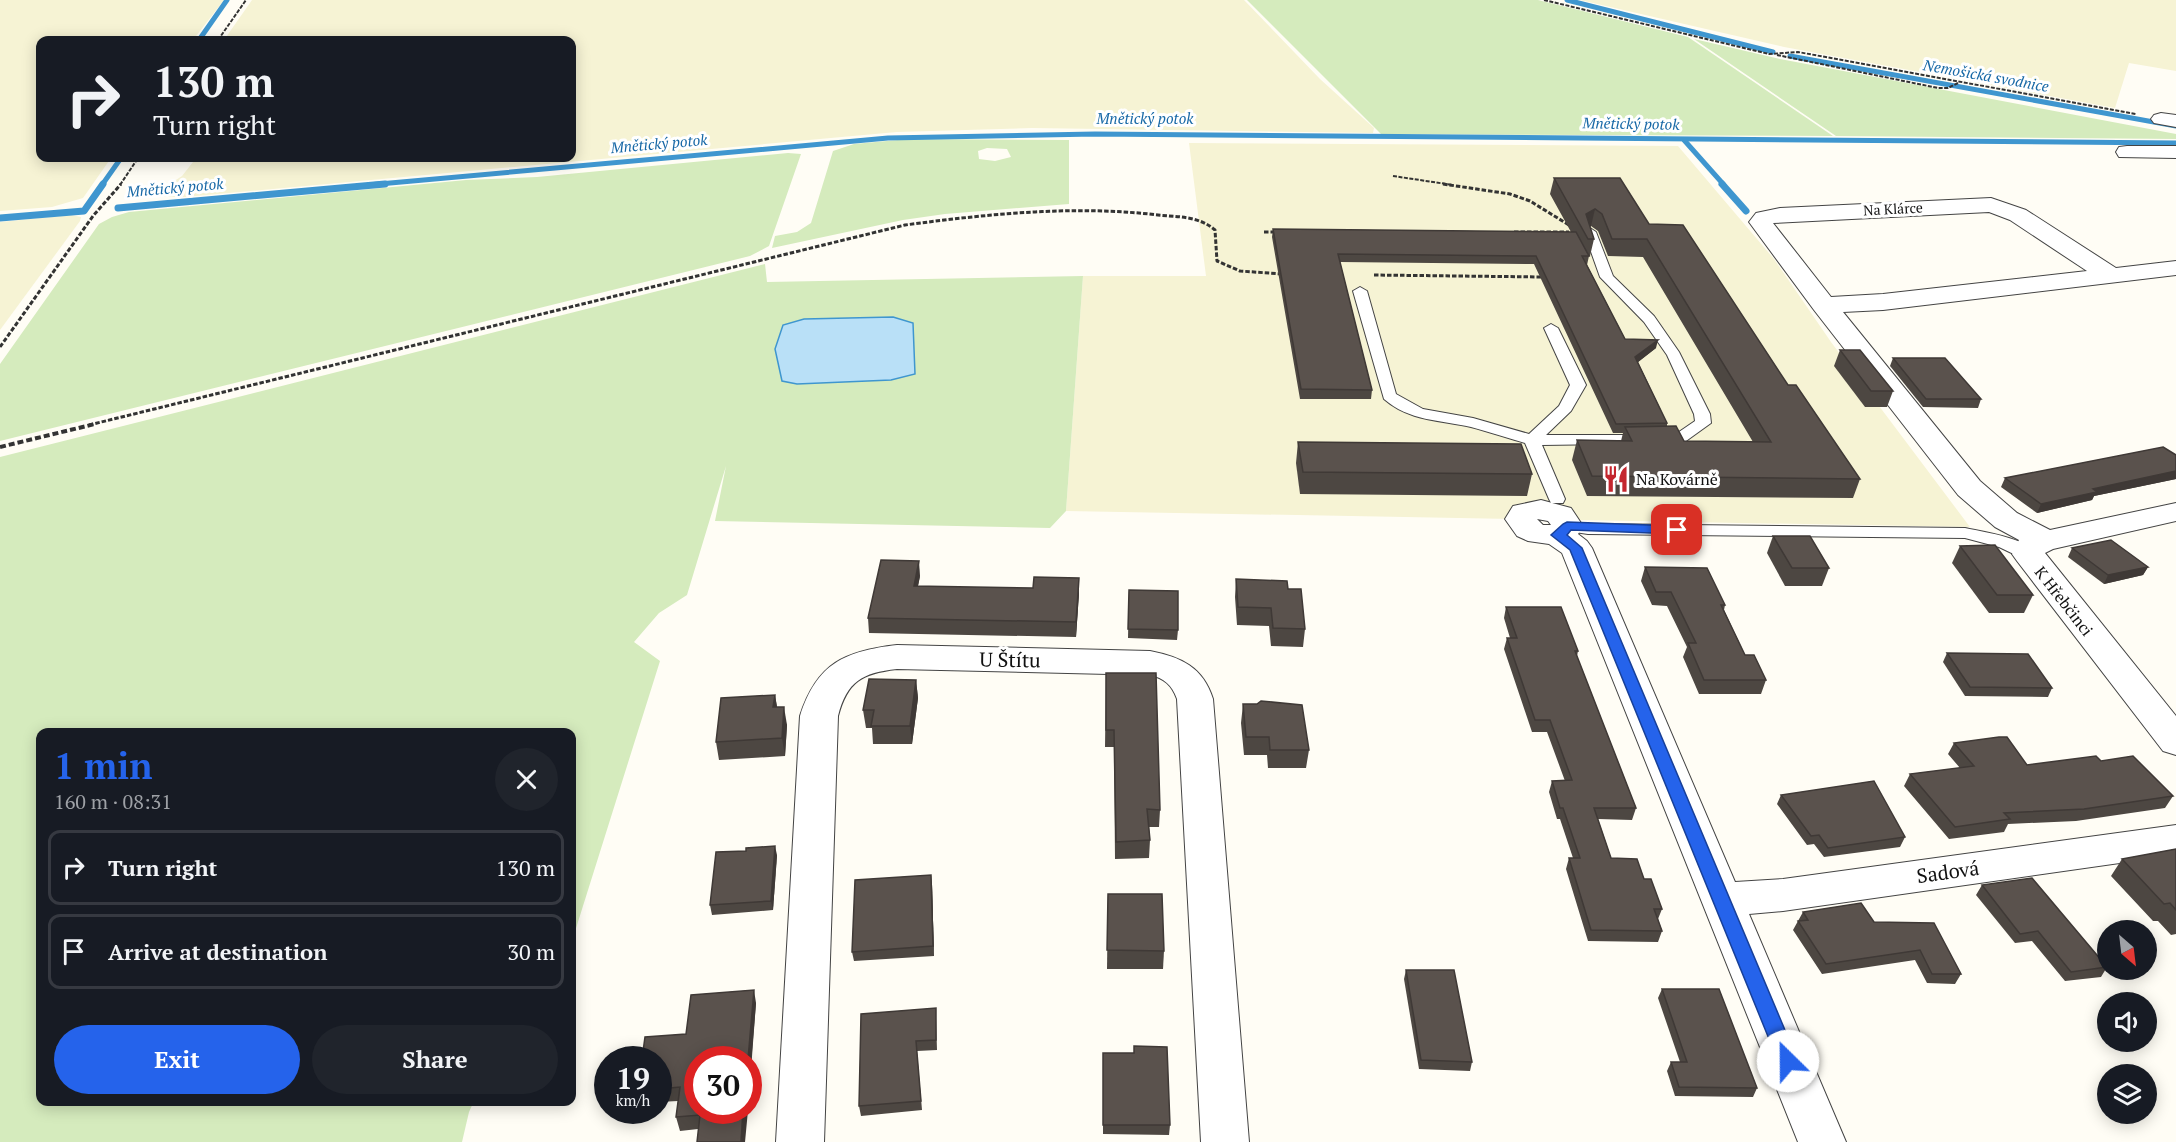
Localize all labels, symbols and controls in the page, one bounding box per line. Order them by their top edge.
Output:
text: 130 m [153,53,274,109]
water label: Nemošická svodnice [1921,54,2051,96]
icon: right [54,60,132,138]
text: Turn right [153,107,276,143]
water label: Mnětický potok [1096,108,1194,128]
water label: Mnětický potok [1581,112,1680,134]
water label: Mnětický potok [609,129,709,157]
water label: Mnětický potok [125,173,225,201]
street label: Na Klárce [1863,197,1923,220]
restaurant icon: Na Kovárně [1601,464,1631,494]
place label: Na Kovárně [1636,468,1718,490]
pin [1651,504,1702,555]
icon: arrive [1660,513,1693,546]
street label: K Hřebčinci [2030,562,2098,641]
street label: U Štítu [979,645,1041,674]
text: 1 min [54,742,152,789]
button: close [495,748,558,811]
text: 160 m · 08:31 [54,788,172,815]
icon: right [57,851,90,884]
text: Turn right [108,853,217,882]
text: 130 m [495,853,555,882]
street label: Sadová [1915,854,1981,889]
north arrow [2097,920,2157,980]
map controls [2097,920,2157,1124]
icon: arrive [57,935,90,968]
text: Arrive at destination [108,937,327,966]
text: 30 m [507,937,555,966]
button: sound [2097,992,2157,1052]
button: Exit [54,1025,300,1094]
button: Share [312,1025,558,1094]
position arrow [1756,1029,1820,1093]
speed limit sign: 30 [684,1046,762,1124]
text: 19 [616,1058,650,1098]
button: layers [2097,1064,2157,1124]
text: km/h [616,1090,650,1110]

